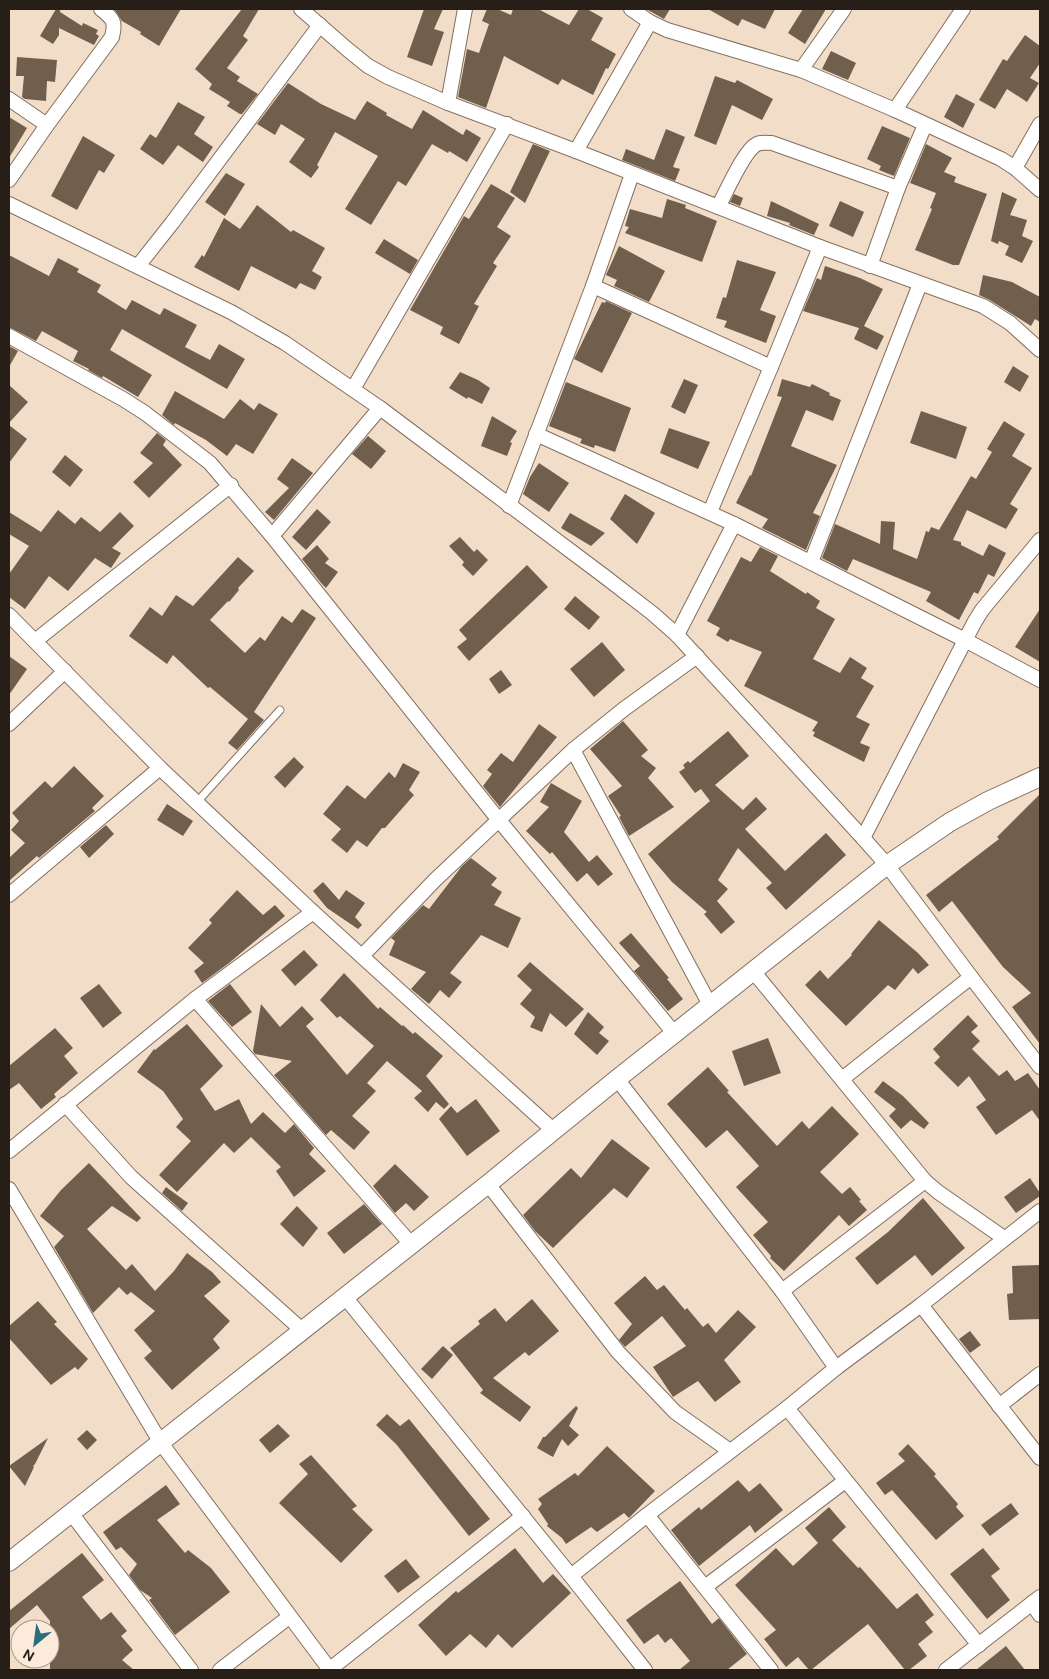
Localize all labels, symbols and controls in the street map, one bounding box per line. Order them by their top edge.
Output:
north arrow [10,1619,60,1669]
text: N [20,1645,38,1666]

